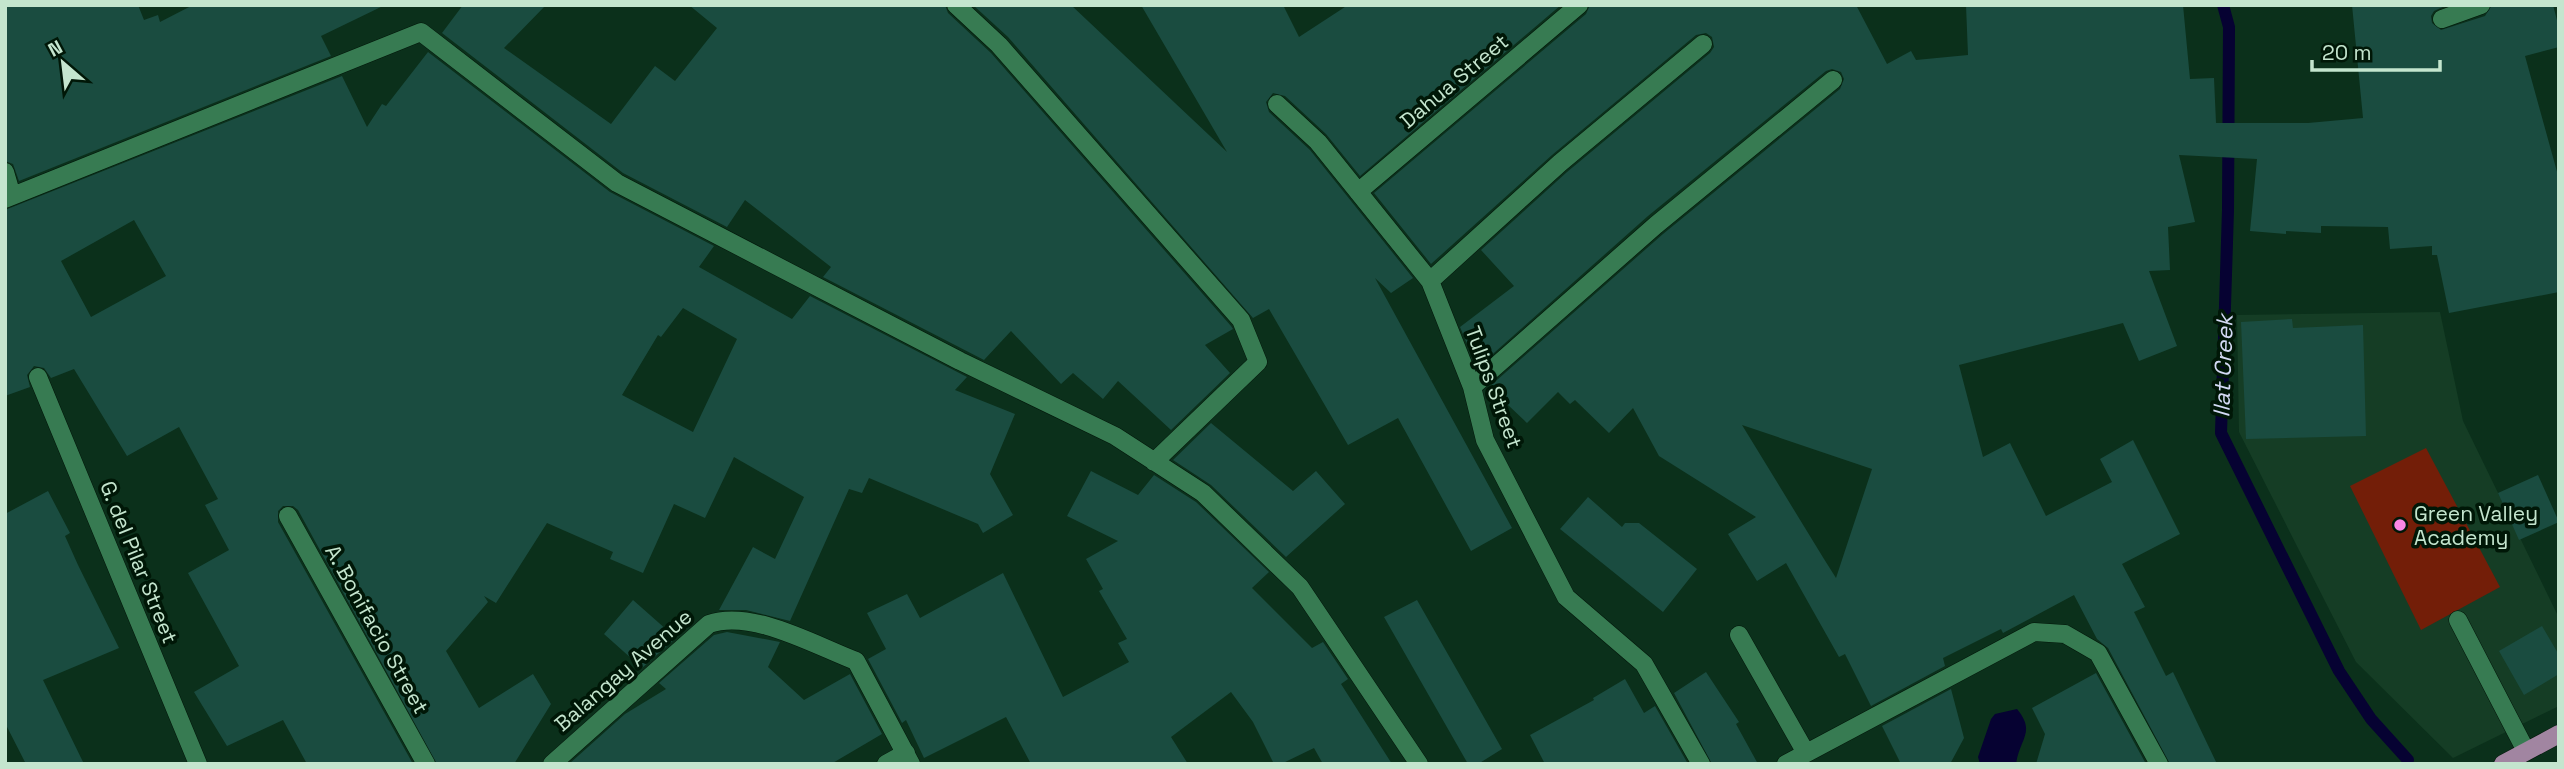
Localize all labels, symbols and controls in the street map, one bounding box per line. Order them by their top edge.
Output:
north arrow [28,28,98,98]
street label: Dahua Street [1394,28,1514,134]
scale bar [2312,28,2440,72]
text: N [44,34,67,62]
text: 20 m [2322,39,2372,66]
water label: Ilat Creek [2206,311,2240,418]
street label: Tulips Street [1459,322,1529,452]
street label: G. del Pilar Street [94,477,184,647]
place label: Green Valley Academy [2414,500,2538,551]
marker: Green Valley Academy [2392,517,2408,533]
street label: A. Bonifacio Street [319,540,435,718]
street label: Balangay Avenue [549,603,697,737]

